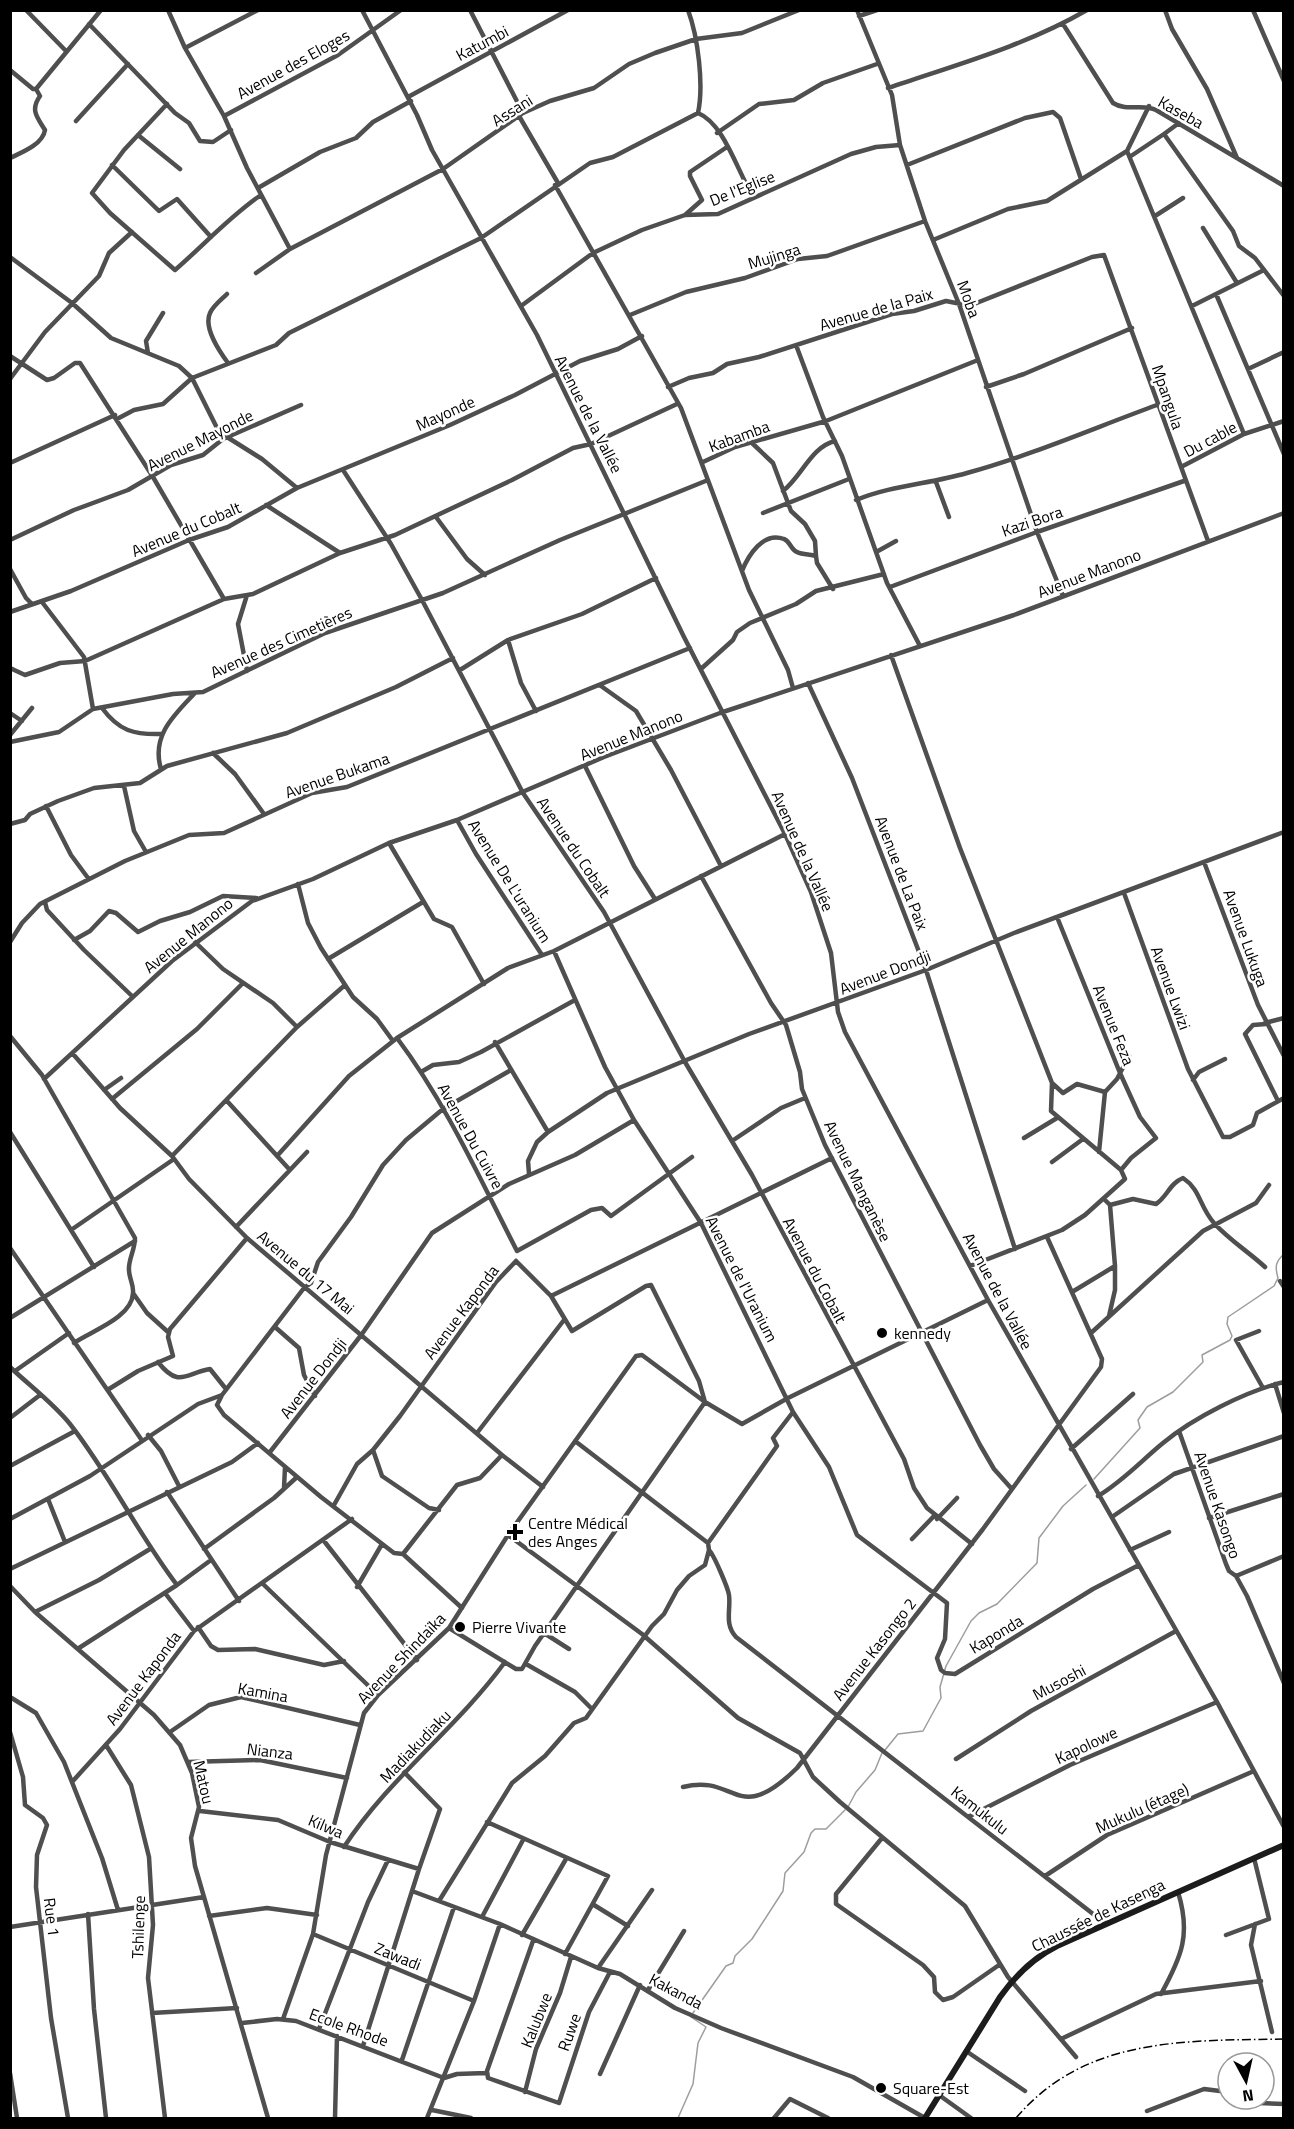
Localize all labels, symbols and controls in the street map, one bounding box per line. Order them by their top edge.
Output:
street label: Katumbi [451,19,513,67]
street label: Avenue des Eloges [232,23,354,105]
street label: Assani [487,88,537,132]
street label: Kaseba [1154,90,1208,134]
street label: De l'Eglise [706,164,778,212]
street label: Mujinga [745,237,803,275]
street label: Moba [951,277,987,321]
street label: Avenue de la Paix [816,281,936,337]
street label: Avenue de la Vallée [549,351,629,477]
street label: Mpangula [1146,361,1190,433]
street label: Mayonde [412,389,478,437]
street label: Avenue Mayonde [143,403,257,477]
street label: Kabamba [705,414,773,458]
street label: Du cable [1179,415,1241,463]
street label: Avenue du Cobalt [128,495,245,563]
street label: Kazi Bora [998,499,1066,543]
street label: Avenue Manono [1034,542,1144,604]
street label: Avenue des Cimetières [206,600,356,684]
street label: Avenue Manono [576,703,686,767]
street label: Avenue Bukama [282,746,392,804]
street label: Avenue de la Vallée [766,787,840,915]
street label: Avenue du Cobalt [531,792,617,902]
street label: Avenue de La Paix [869,812,935,934]
street label: Avenue De L'uranium [462,815,558,947]
street label: Avenue Lukuga [1217,886,1275,990]
street label: Avenue Manono [138,891,238,979]
street label: Avenue Lwizi [1145,943,1197,1033]
street label: Avenue Dondji [836,944,934,1000]
street label: Avenue Feza [1087,981,1141,1069]
street label: Avenue Du Cuivre [432,1079,510,1193]
street label: Avenue Manganèse [818,1116,898,1246]
street label: Avenue de l'Uranium [700,1212,784,1346]
street label: Avenue du Cobalt [777,1213,853,1328]
street label: Avenue du 17 Mai [252,1224,360,1320]
street label: Avenue de la Vallée [957,1228,1039,1354]
street label: Avenue Kaponda [418,1260,504,1364]
place label: kennedy [894,1321,951,1345]
marker: kennedy [875,1326,889,1340]
street label: Avenue Dondji [274,1333,352,1423]
street label: Avenue Kasongo [1188,1448,1248,1562]
place label: Centre Médical des Anges [528,1511,628,1553]
marker: Centre Médical des Anges [506,1523,524,1541]
street label: Avenue Kasongo 2 [826,1593,922,1705]
street label: Avenue Shindaïka [351,1607,451,1709]
street label: Kaponda [964,1609,1028,1659]
place label: Pierre Vivante [472,1615,566,1639]
marker: Pierre Vivante [453,1620,467,1634]
street label: Avenue Kaponda [100,1626,186,1730]
street label: Musoshi [1028,1658,1090,1706]
street label: Kamina [236,1676,290,1708]
street label: Madiakudiaku [374,1704,456,1788]
street label: Kapolowe [1051,1720,1121,1770]
street label: Nianza [246,1736,294,1766]
street label: Matou [187,1758,221,1806]
street label: Mukulu (étage) [1092,1777,1192,1839]
street label: Kamukulu [946,1780,1014,1840]
street label: Kilwa [305,1808,347,1844]
street label: Chaussée de Kasenga [1027,1872,1169,1958]
street label: Tshilenge [125,1895,151,1959]
street label: Rue 1 [38,1896,66,1938]
street label: Zawadi [371,1936,425,1976]
street label: Kakanda [645,1967,707,2015]
street label: Kalubwe [514,1989,558,2051]
street label: Ecole Rhode [306,2002,392,2052]
street label: Ruwe [551,2010,587,2054]
north arrow [1216,2051,1276,2111]
place label: Square-Est [893,2076,969,2100]
marker: Square-Est [874,2081,888,2095]
text: N [1241,2083,1255,2109]

